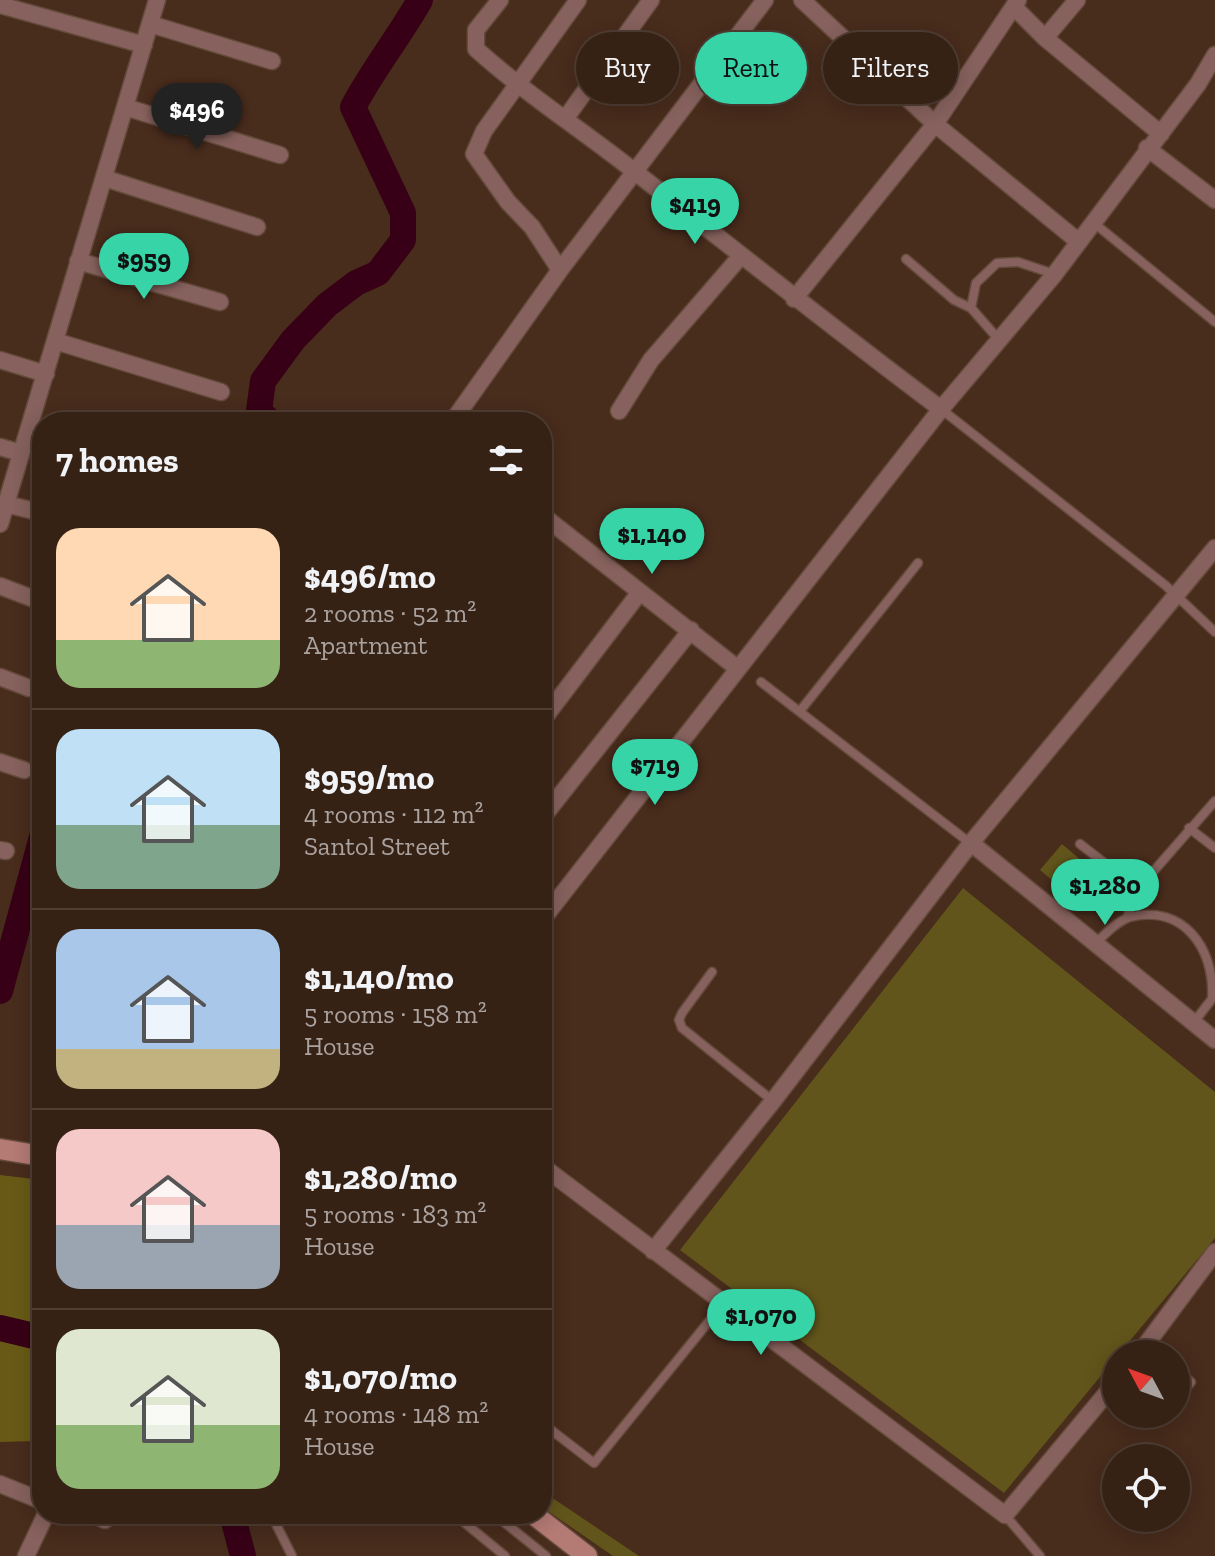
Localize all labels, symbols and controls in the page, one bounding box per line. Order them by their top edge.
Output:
chip: Buy [576,32,679,104]
chip: Rent [695,32,807,104]
chip: Filters [823,32,958,104]
pin: $496 [150,83,244,151]
text: $496 [169,93,225,125]
pin: $419 [648,178,742,246]
text: $419 [669,188,721,220]
pin: $959 [97,233,191,301]
text: $959 [117,243,171,275]
icon: filters [484,438,528,482]
text: 7 homes [56,440,179,481]
pin: $1,140 [587,508,717,576]
text: $1,140 [617,518,687,550]
text: $496/mo [304,556,436,597]
icon: home [120,560,216,656]
text: 2 rooms · 52 m² [304,597,476,629]
text: Apartment [304,629,427,661]
pin: $719 [608,739,702,807]
text: $719 [630,749,680,781]
text: $959/mo [304,757,434,798]
icon: home [120,761,216,857]
text: 4 rooms · 112 m² [304,798,484,830]
text: Santol Street [304,830,450,862]
pin: $1,280 [1040,859,1170,927]
text: $1,280 [1069,869,1141,901]
text: $1,140/mo [304,957,454,998]
icon: home [120,961,216,1057]
text: 5 rooms · 158 m² [304,998,487,1030]
text: House [304,1030,375,1062]
text: $1,280/mo [304,1157,457,1198]
icon: home [120,1161,216,1257]
text: 5 rooms · 183 m² [304,1198,486,1230]
text: House [304,1230,375,1262]
pin: $1,070 [696,1289,826,1357]
text: $1,070 [725,1299,797,1331]
north arrow [1102,1340,1190,1428]
map controls [1102,1340,1190,1532]
text: $1,070/mo [304,1357,457,1398]
icon: home [120,1361,216,1457]
text: 4 rooms · 148 m² [304,1398,488,1430]
text: House [304,1430,375,1462]
button: locate [1102,1444,1190,1532]

